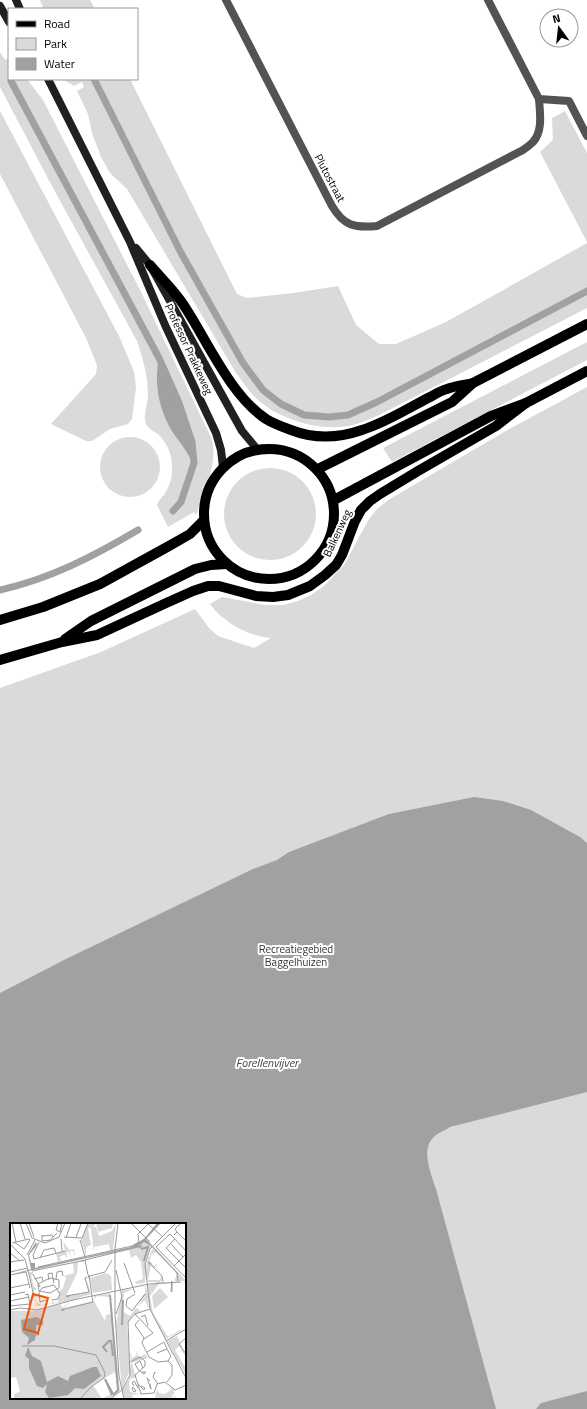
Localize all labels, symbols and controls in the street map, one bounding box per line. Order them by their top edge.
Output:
legend [8,8,138,80]
north arrow [539,8,579,48]
text: N [551,10,562,27]
text: Road [44,14,70,33]
text: Park [44,34,67,53]
text: Water [44,54,75,73]
street label: Plutostraat [311,151,349,205]
street label: Professor Prakkeweg [161,301,217,397]
street label: Balkenweg [319,506,355,559]
park label: Recreatiegebied Baggelhuizen [259,941,333,970]
water label: Forellenvijver [236,1053,300,1072]
inset map [10,1223,186,1399]

